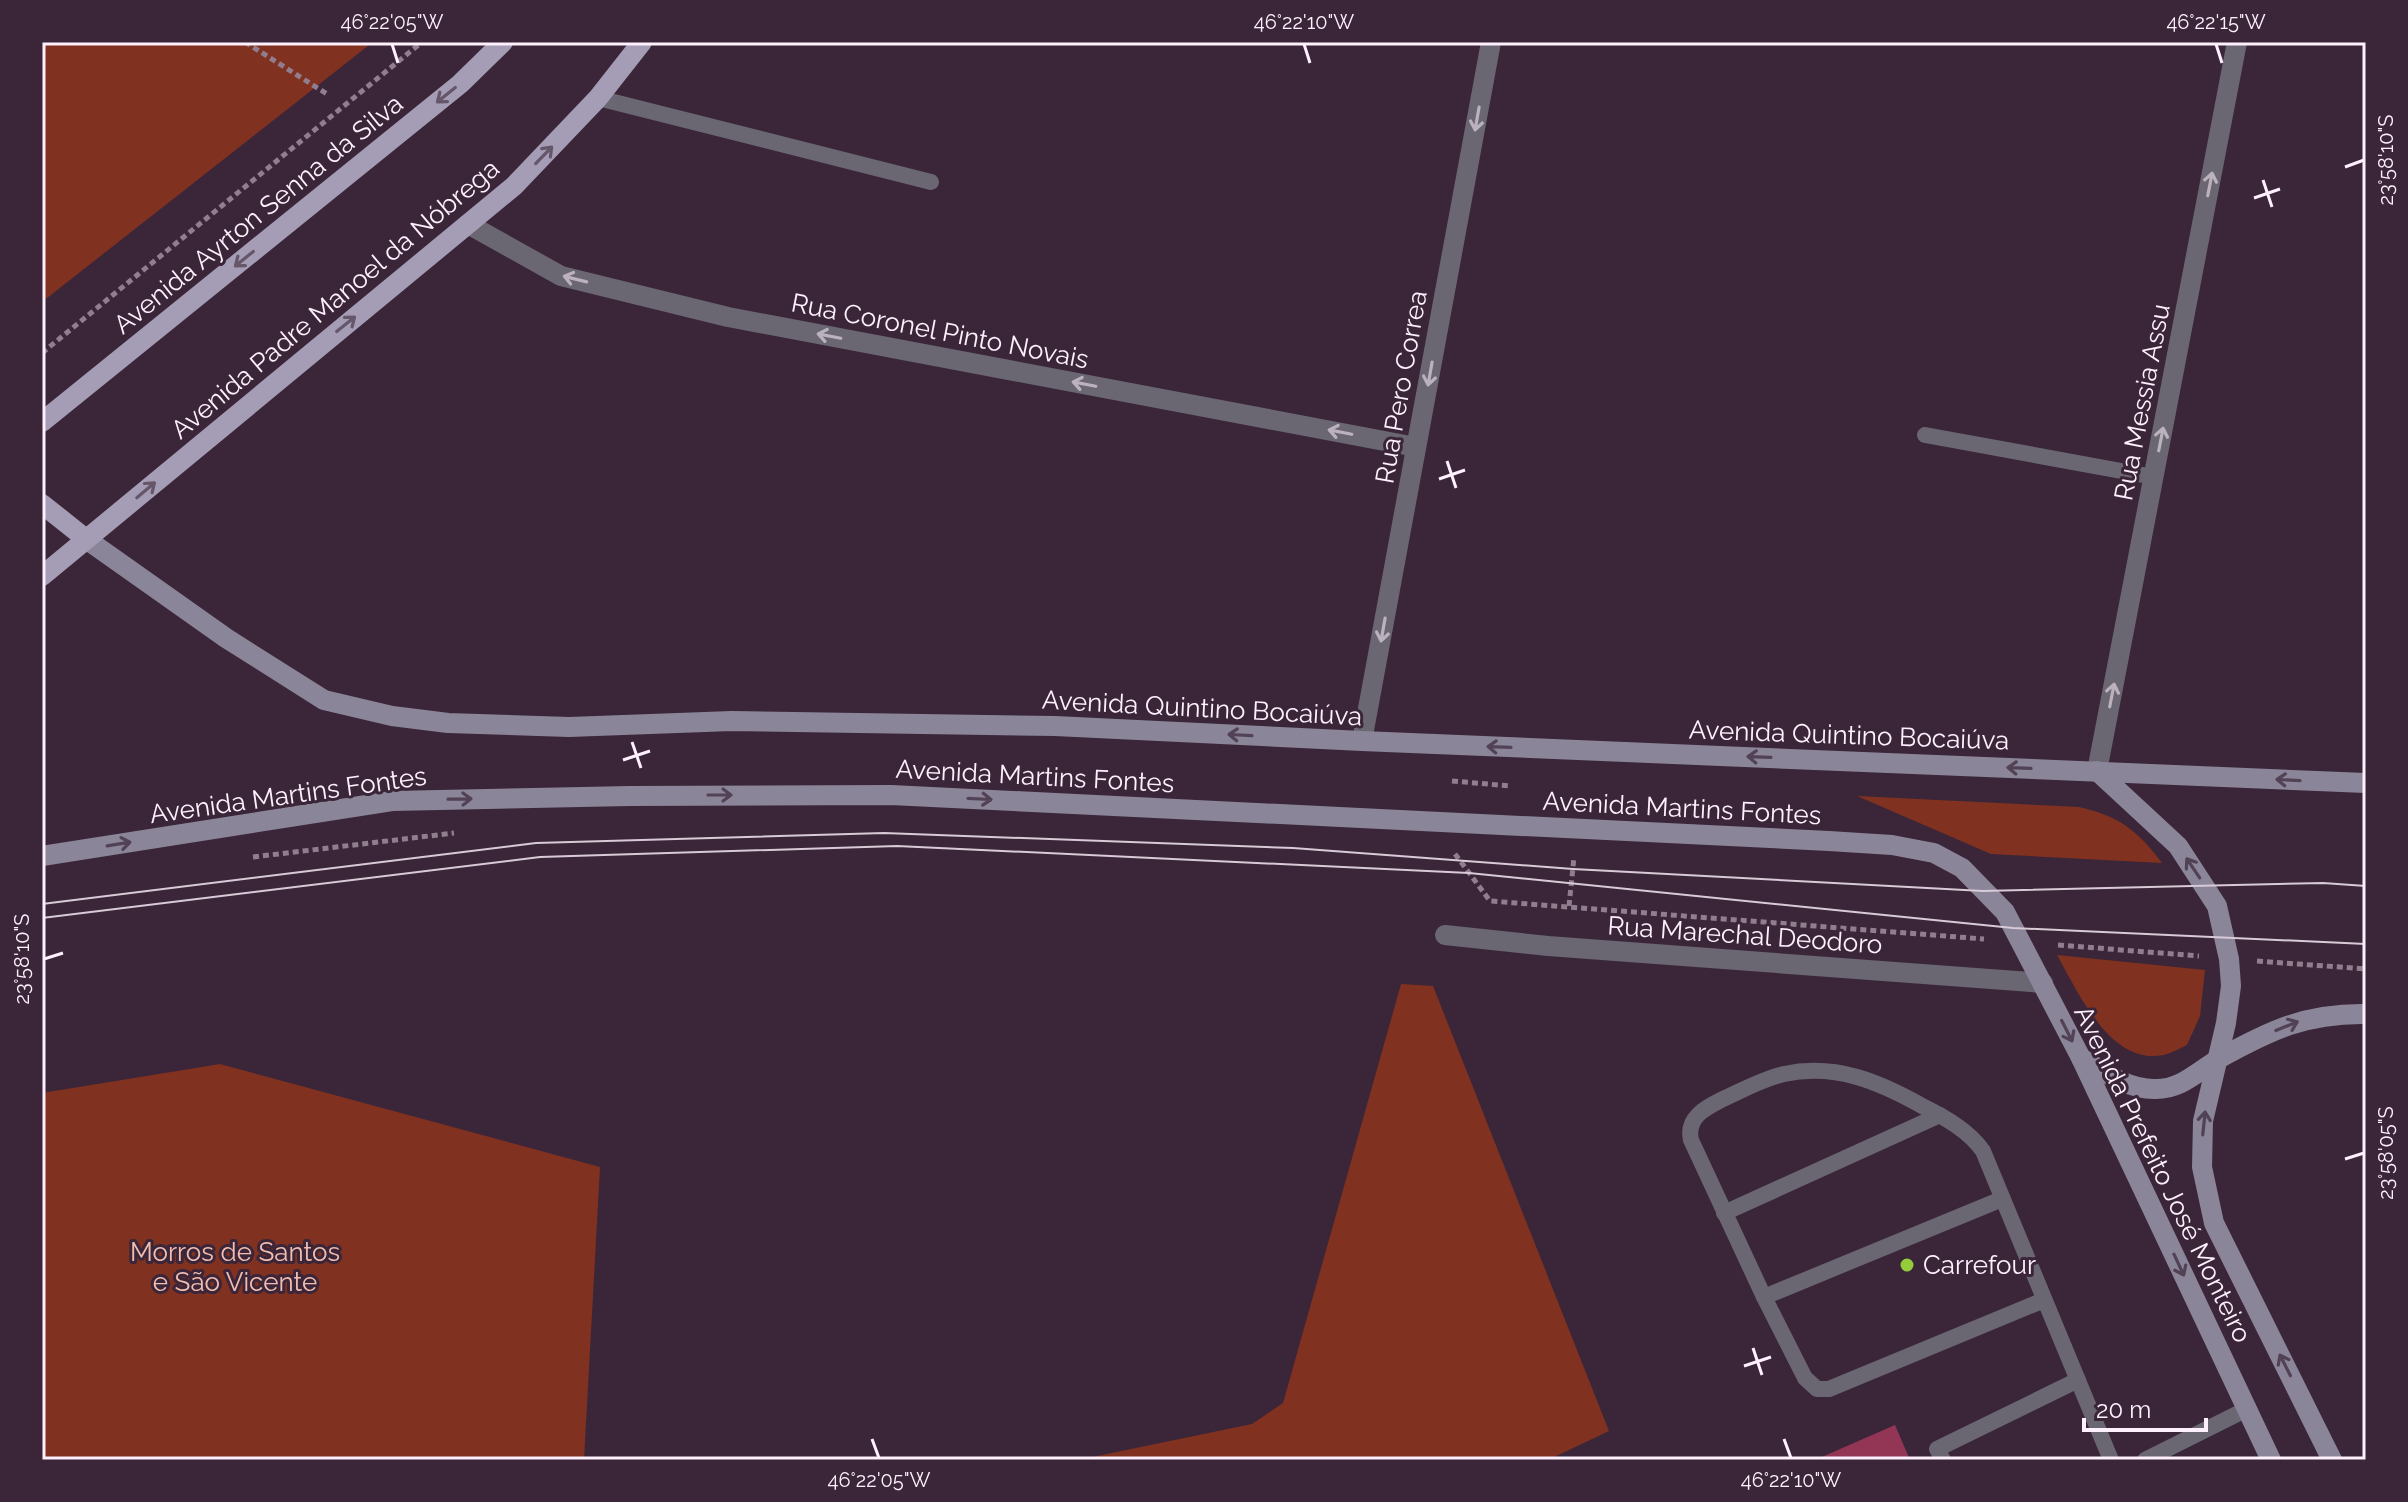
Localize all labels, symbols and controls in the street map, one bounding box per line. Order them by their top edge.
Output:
text: 46°22'05"W [341,10,443,34]
text: 46°22'10"W [1254,10,1354,34]
text: 46°22'15"W [2166,10,2266,34]
one-way arrow [436,86,457,103]
street label: Avenida Ayrton Senna da Silva [108,88,408,340]
one-way arrow [1468,105,1483,131]
text: 23°58'10"S [2374,115,2398,205]
one-way arrow [534,145,553,165]
street label: Avenida Padre Manoel da Nóbrega [165,153,505,445]
one-way arrow [2203,172,2218,197]
one-way arrow [234,250,255,267]
one-way arrow [563,271,589,286]
street label: Rua Coronel Pinto Novais [789,287,1091,375]
street label: Rua Pero Correa [1369,288,1433,486]
street label: Rua Messia Assu [2108,301,2176,503]
one-way arrow [336,315,356,333]
one-way arrow [817,328,842,343]
one-way arrow [1421,361,1436,387]
one-way arrow [1072,376,1098,391]
one-way arrow [1328,424,1353,439]
one-way arrow [2154,427,2169,453]
one-way arrow [135,481,156,499]
one-way arrow [1374,617,1389,642]
one-way arrow [2105,683,2120,708]
street label: Avenida Quintino Bocaiúva [1041,685,1363,731]
street label: Avenida Quintino Bocaiúva [1688,714,2010,756]
one-way arrow [1227,727,1254,742]
one-way arrow [1486,739,1513,754]
one-way arrow [1746,750,1773,765]
street label: Avenida Martins Fontes [895,754,1175,798]
street label: Avenida Martins Fontes [148,761,428,829]
one-way arrow [2006,761,2033,776]
one-way arrow [2275,772,2302,787]
street label: Avenida Martins Fontes [1542,786,1822,830]
one-way arrow [706,787,733,803]
one-way arrow [446,792,473,807]
one-way arrow [966,792,993,807]
one-way arrow [106,836,131,851]
one-way arrow [2184,858,2201,880]
street label: Rua Marechal Deodoro [1607,910,1883,960]
text: 23°58'10"S [10,914,34,1004]
street label: Avenida Prefeito José Monteiro [2068,1001,2258,1347]
one-way arrow [2274,1018,2299,1032]
one-way arrow [2060,1019,2075,1042]
text: 23°58'05"S [2374,1106,2398,1200]
one-way arrow [2197,1111,2212,1137]
park label: Morros de Santos e São Vicente [130,1237,340,1297]
place label: Carrefour [1923,1250,2036,1280]
one-way arrow [2172,1253,2187,1277]
marker: Carrefour [1898,1256,1916,1274]
one-way arrow [2277,1354,2292,1378]
scale bar [2084,1382,2206,1432]
text: 20 m [2096,1395,2151,1424]
text: 46°22'05"W [828,1468,930,1492]
text: 46°22'10"W [1741,1468,1841,1492]

